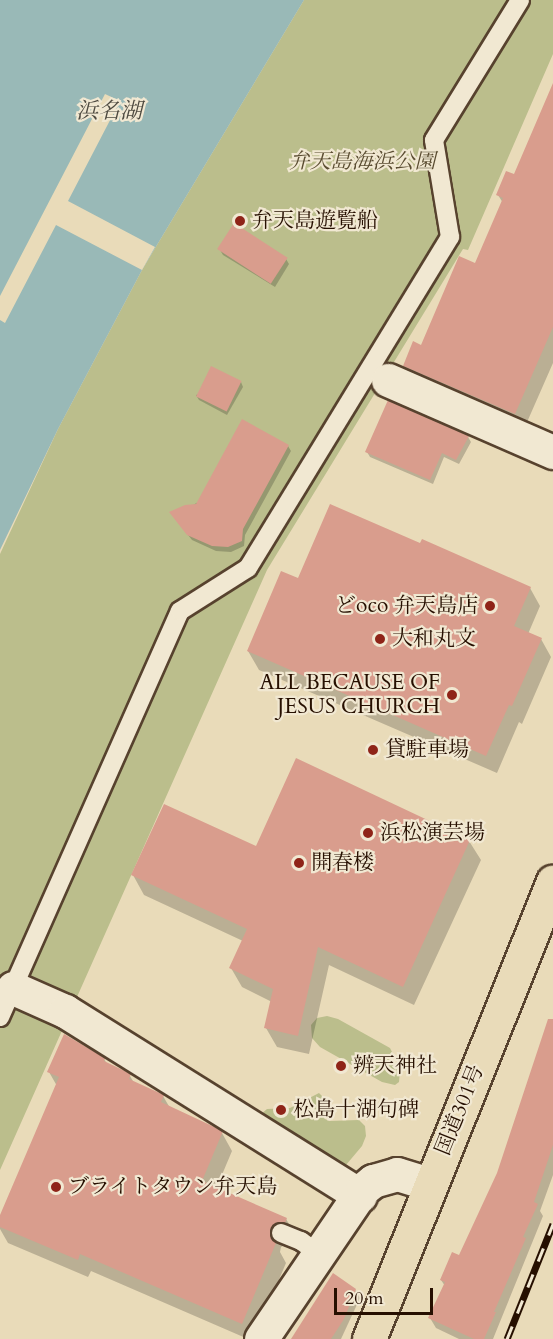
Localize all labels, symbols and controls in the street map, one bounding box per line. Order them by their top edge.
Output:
water label: 浜名湖 [76,99,142,125]
park label: 弁天島海浜公園 [289,149,435,175]
place label: 弁天島遊覧船 [252,208,378,234]
marker: 弁天島遊覧船 [233,214,247,228]
place label: どoco 弁天島店 [335,593,478,619]
marker: どoco 弁天島店 [483,599,497,613]
place label: 大和丸文 [392,626,476,652]
marker: 大和丸文 [373,632,387,646]
place label: ALL BECAUSE OF JESUS CHURCH [259,670,440,720]
marker: ALL BECAUSE OF JESUS CHURCH [445,688,459,702]
place label: 貸駐車場 [385,737,469,763]
marker: 貸駐車場 [366,743,380,757]
place label: 浜松演芸場 [380,820,485,846]
marker: 浜松演芸場 [361,826,375,840]
place label: 開春楼 [311,850,374,876]
marker: 開春楼 [292,856,306,870]
place label: 辨天神社 [353,1053,437,1079]
marker: 辨天神社 [334,1059,348,1073]
street label: 国道301号 [430,1061,490,1159]
place label: 松島十湖句碑 [293,1097,419,1123]
marker: 松島十湖句碑 [274,1103,288,1117]
place label: ブライトタウン弁天島 [68,1174,278,1200]
marker: ブライトタウン弁天島 [49,1180,63,1194]
scale bar [337,1276,436,1314]
text: 20 m [345,1286,384,1311]

